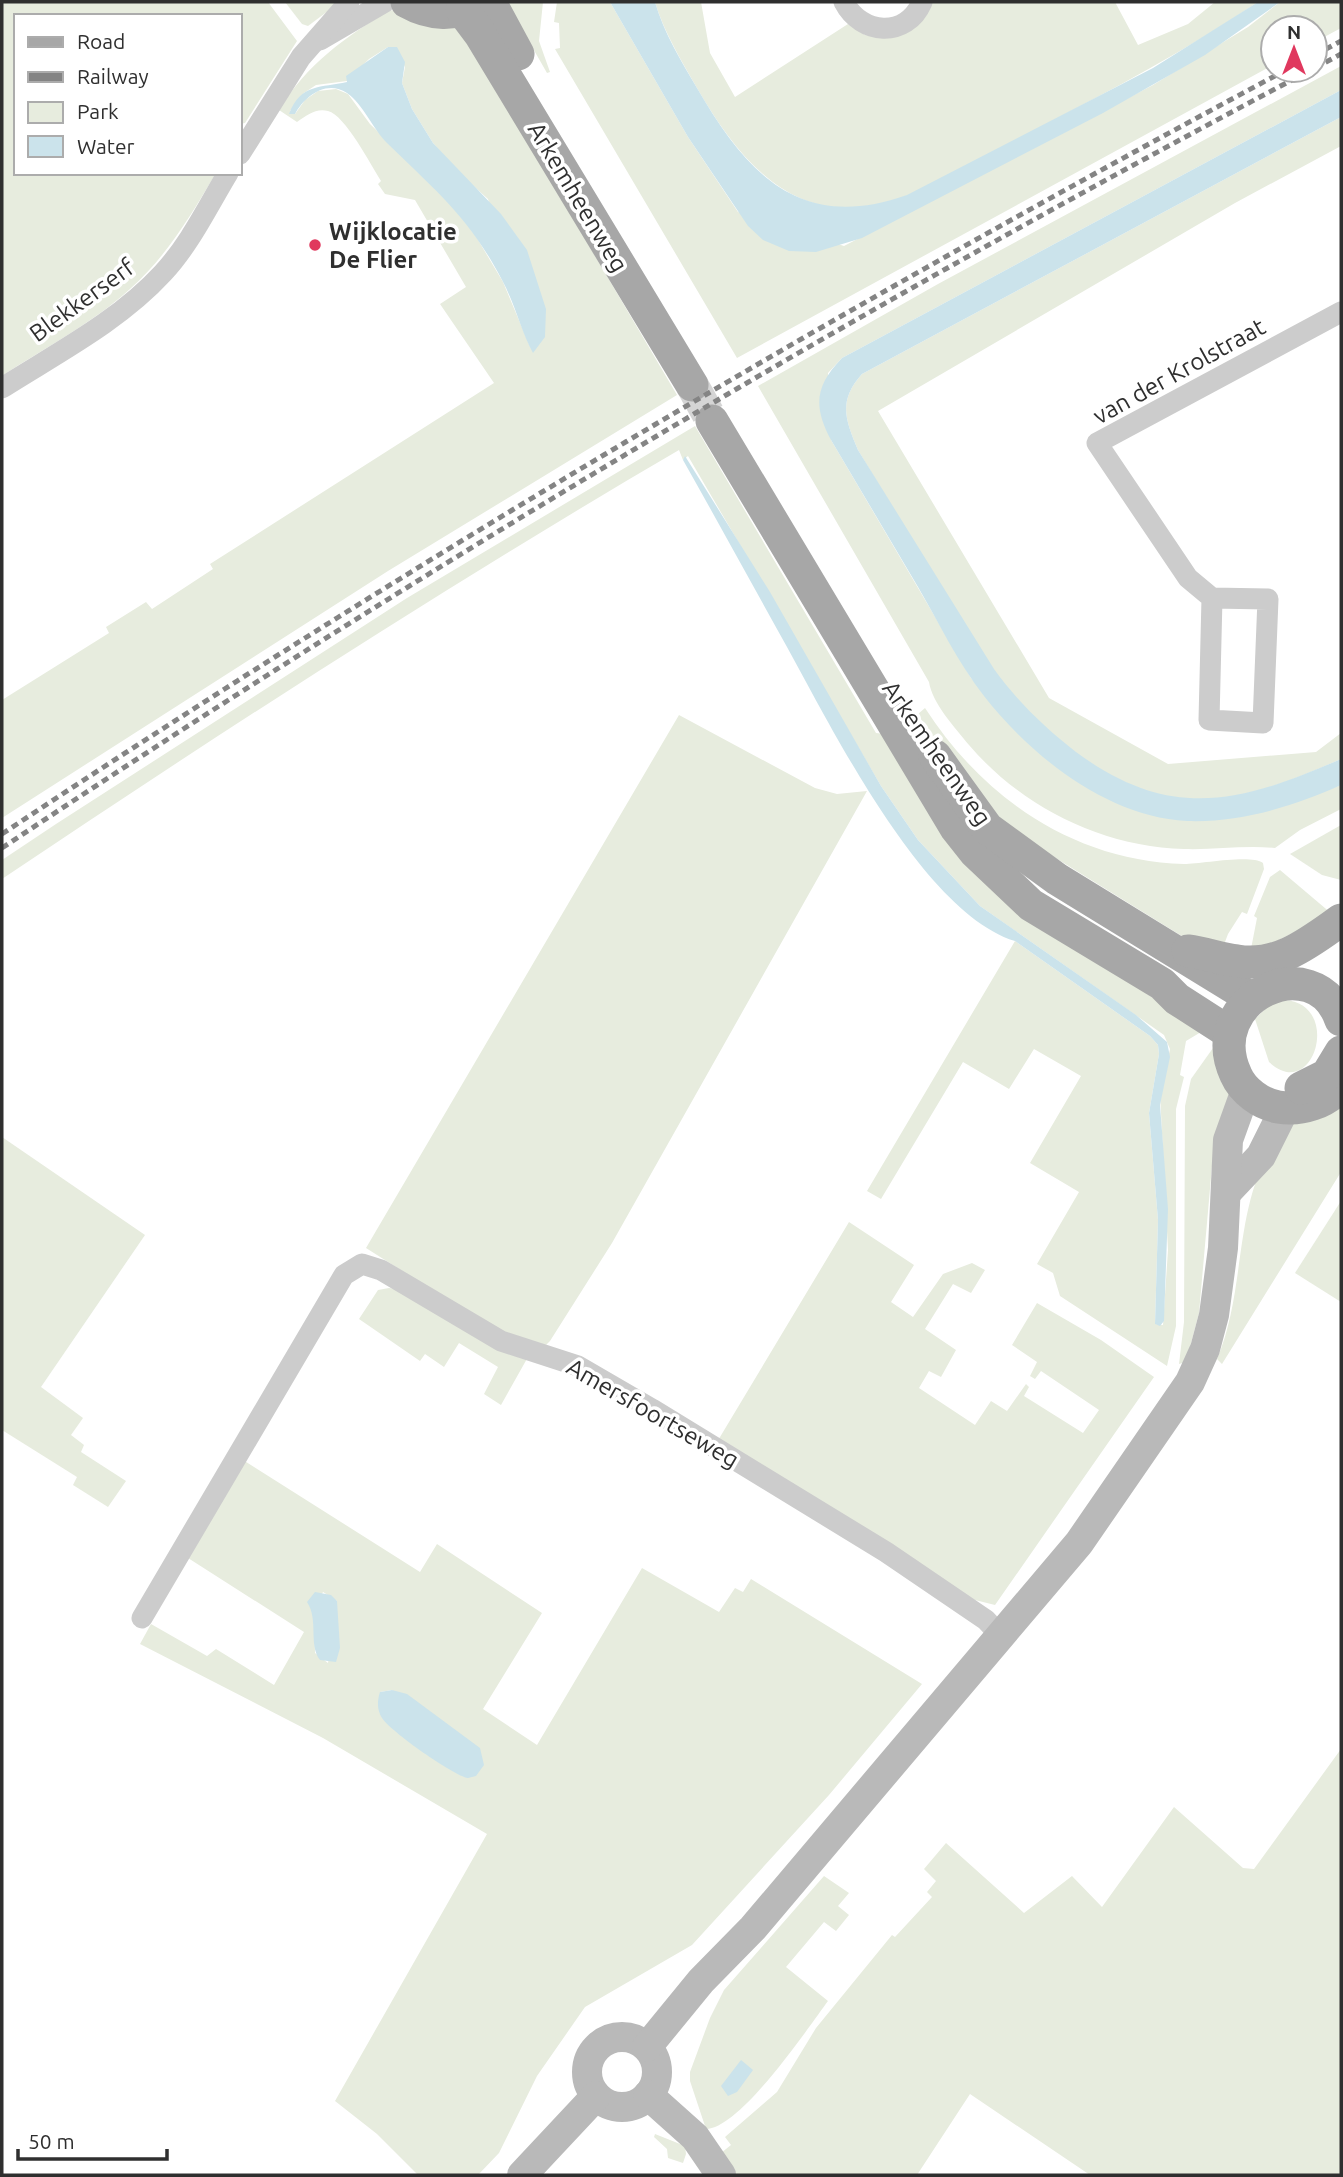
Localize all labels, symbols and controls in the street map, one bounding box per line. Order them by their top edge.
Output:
legend [14,14,242,175]
north arrow [1259,14,1329,84]
text: N [1287,21,1301,43]
text: Road [77,29,125,53]
text: Railway [77,64,149,88]
text: Park [77,99,119,123]
street label: Arkemheenweg [523,117,633,277]
text: Water [77,134,135,158]
place label: Wijklocatie De Flier [329,218,457,273]
marker: Wijklocatie De Flier [307,237,323,253]
street label: Blekkerserf [24,252,140,347]
street label: van der Krolstraat [1088,312,1270,429]
street label: Arkemheenweg [877,676,997,830]
street label: Amersfoortseweg [562,1353,744,1473]
scale bar [18,2118,166,2162]
text: 50 m [28,2129,75,2153]

